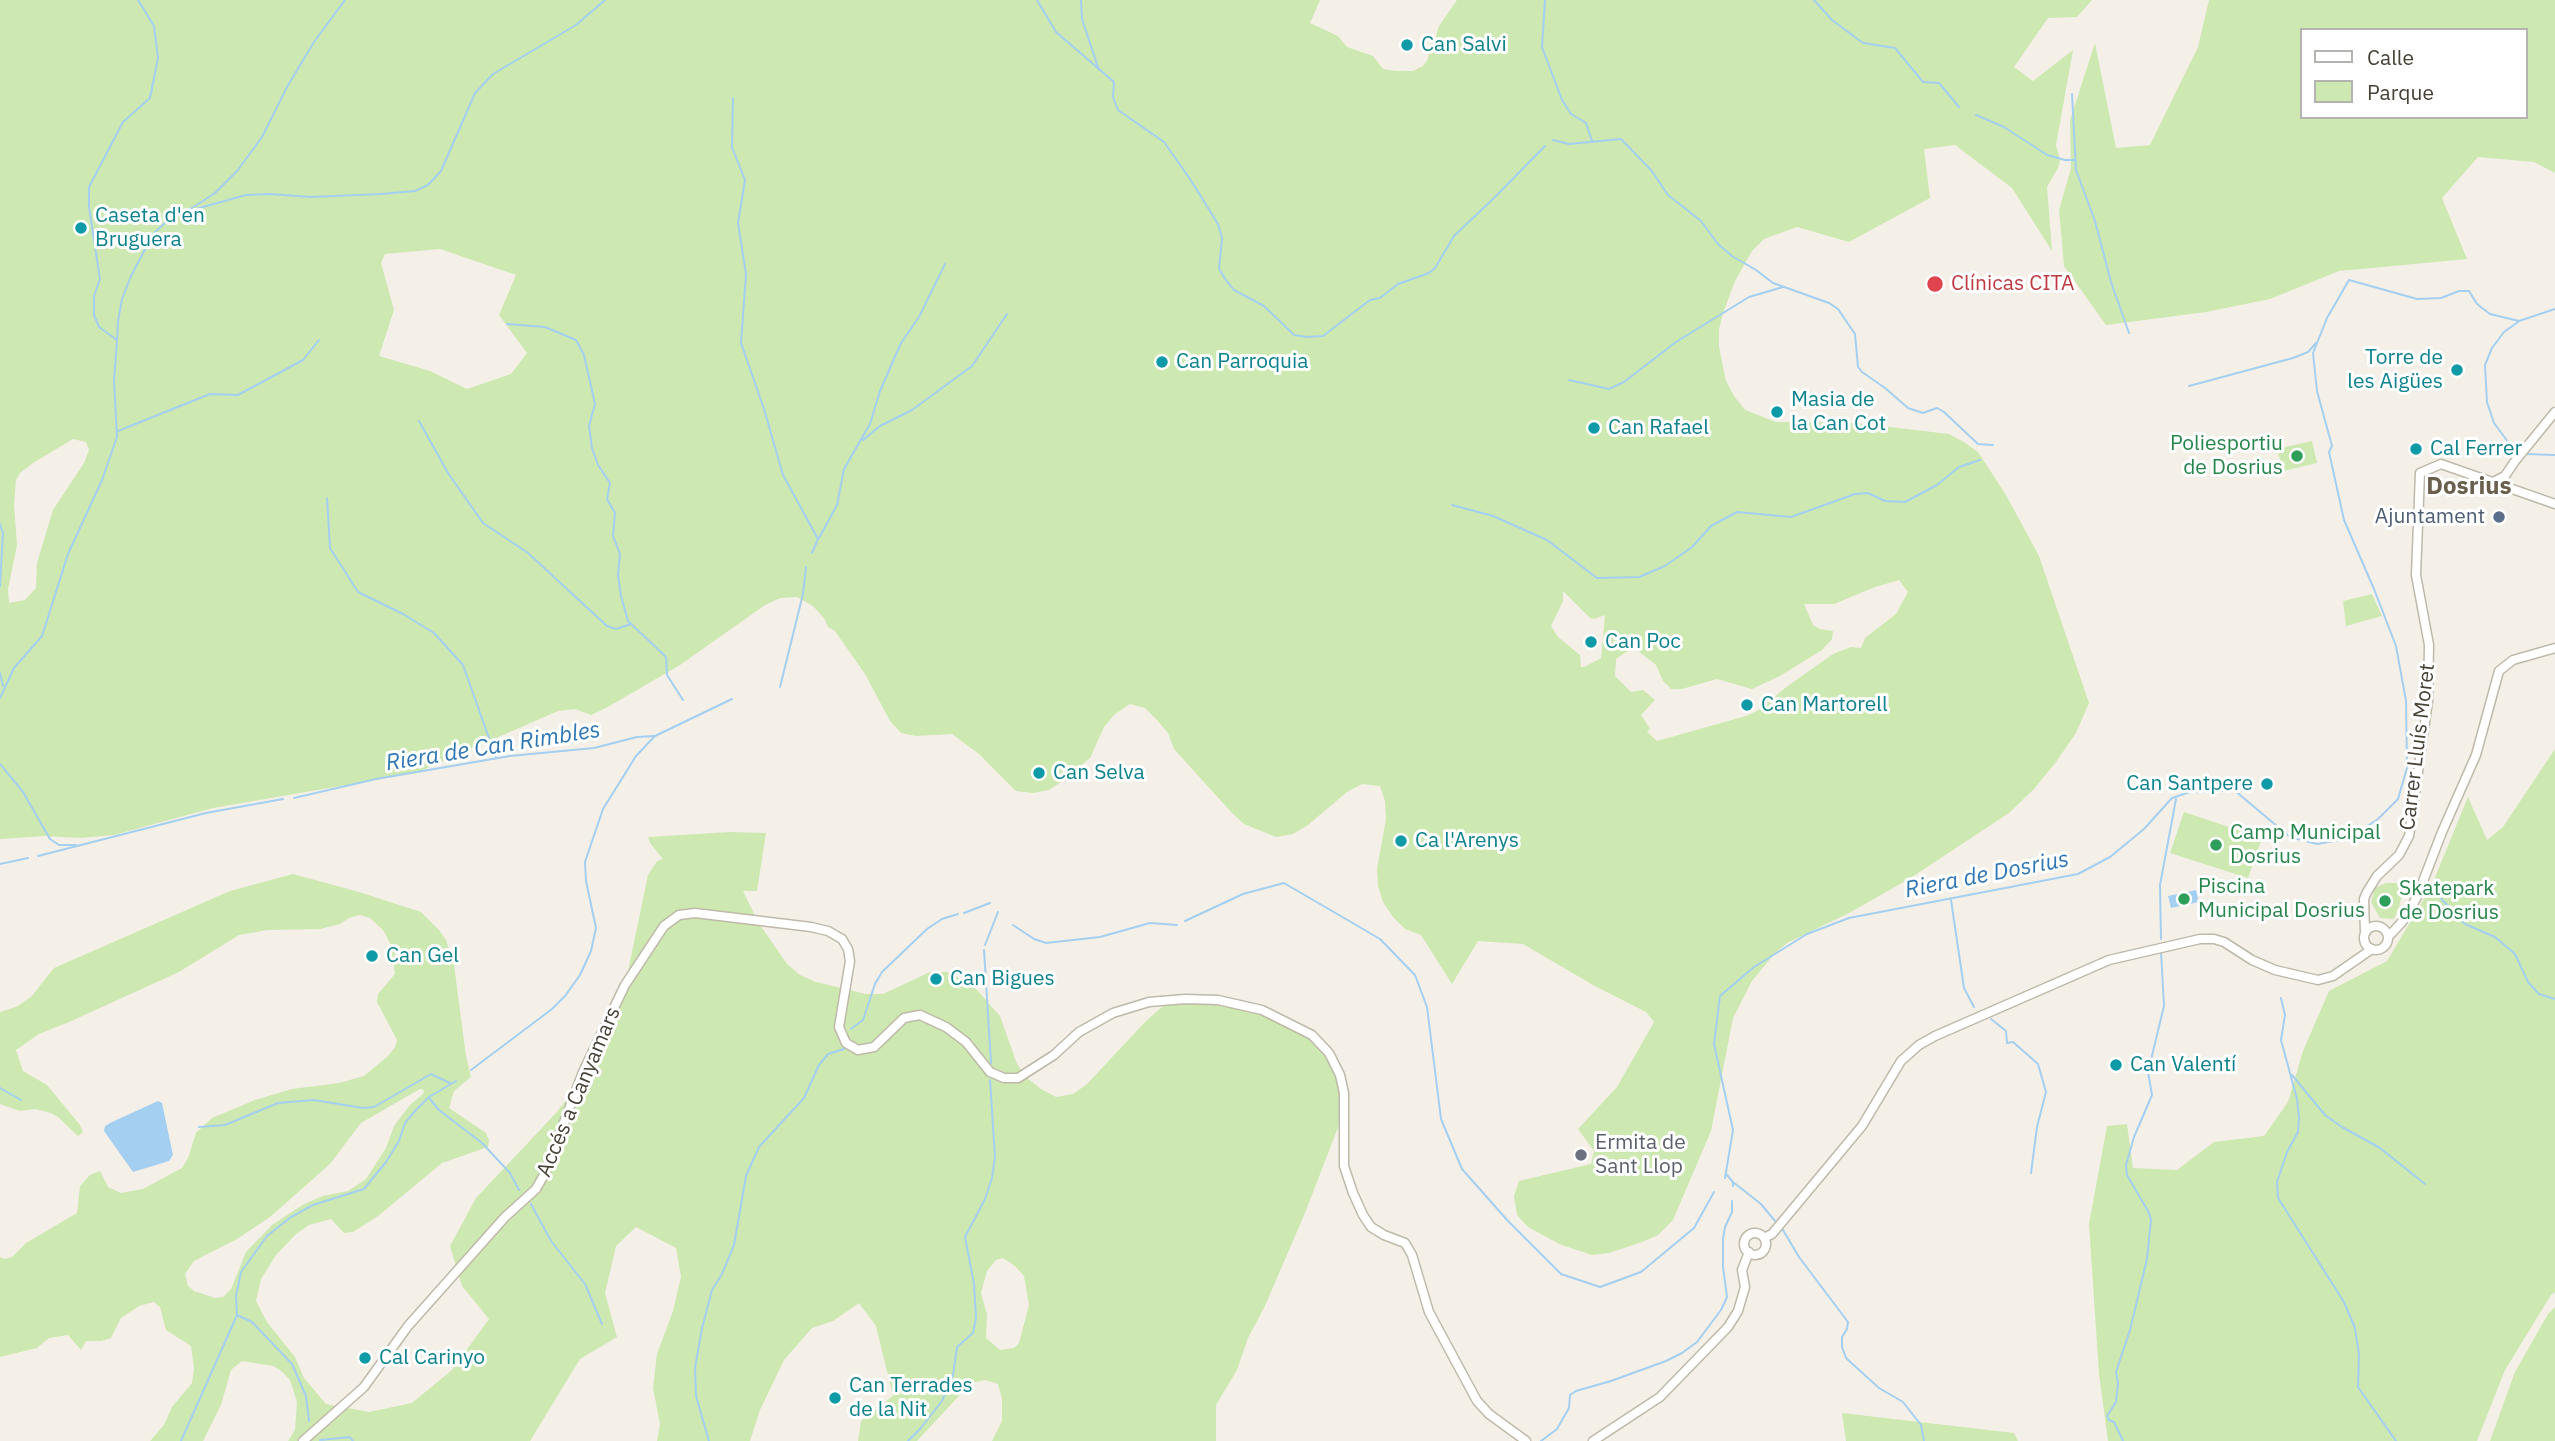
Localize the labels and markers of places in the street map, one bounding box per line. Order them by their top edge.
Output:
place label: Can Salvi [1421,32,1507,58]
marker: Can Salvi [1399,37,1415,53]
place label: Caseta d'en Bruguera [95,203,205,253]
marker: Caseta d'en Bruguera [73,220,89,236]
place label: Clínicas CITA [1951,271,2075,297]
marker: Clínicas CITA [1925,274,1945,294]
place label: Torre de les Aigües [2347,345,2443,395]
place label: Can Parroquia [1176,349,1309,375]
marker: Can Parroquia [1154,354,1170,370]
marker: Torre de les Aigües [2449,362,2465,378]
place label: Masia de la Can Cot [1791,387,1886,437]
marker: Masia de la Can Cot [1769,404,1785,420]
place label: Can Rafael [1608,415,1709,441]
marker: Can Rafael [1586,420,1602,436]
place label: Poliesportiu de Dosrius [2170,431,2283,481]
place label: Cal Ferrer [2430,436,2522,462]
marker: Cal Ferrer [2408,441,2424,457]
marker: Poliesportiu de Dosrius [2289,448,2305,464]
place label: Ajuntament [2375,504,2485,530]
marker: Ajuntament [2491,509,2507,525]
place label: Can Poc [1605,629,1681,655]
marker: Can Poc [1583,634,1599,650]
place label: Can Martorell [1761,692,1888,718]
marker: Can Martorell [1739,697,1755,713]
place label: Can Selva [1053,760,1145,786]
marker: Can Selva [1031,765,1047,781]
place label: Can Santpere [2126,771,2253,797]
marker: Can Santpere [2259,776,2275,792]
place label: Camp Municipal Dosrius [2230,820,2381,870]
place label: Ca l'Arenys [1415,828,1519,854]
marker: Ca l'Arenys [1393,833,1409,849]
marker: Camp Municipal Dosrius [2208,837,2224,853]
place label: Piscina Municipal Dosrius [2198,874,2365,924]
place label: Skatepark de Dosrius [2399,876,2499,926]
marker: Piscina Municipal Dosrius [2176,891,2192,907]
marker: Skatepark de Dosrius [2377,893,2393,909]
place label: Can Gel [386,943,459,969]
marker: Can Gel [364,948,380,964]
place label: Can Bigues [950,966,1055,992]
marker: Can Bigues [928,971,944,987]
place label: Can Valentí [2130,1052,2236,1078]
marker: Can Valentí [2108,1057,2124,1073]
place label: Ermita de Sant Llop [1595,1130,1686,1180]
marker: Ermita de Sant Llop [1573,1147,1589,1163]
place label: Cal Carinyo [379,1345,485,1371]
marker: Cal Carinyo [357,1350,373,1366]
place label: Can Terrades de la Nit [849,1373,973,1423]
marker: Can Terrades de la Nit [827,1390,843,1406]

